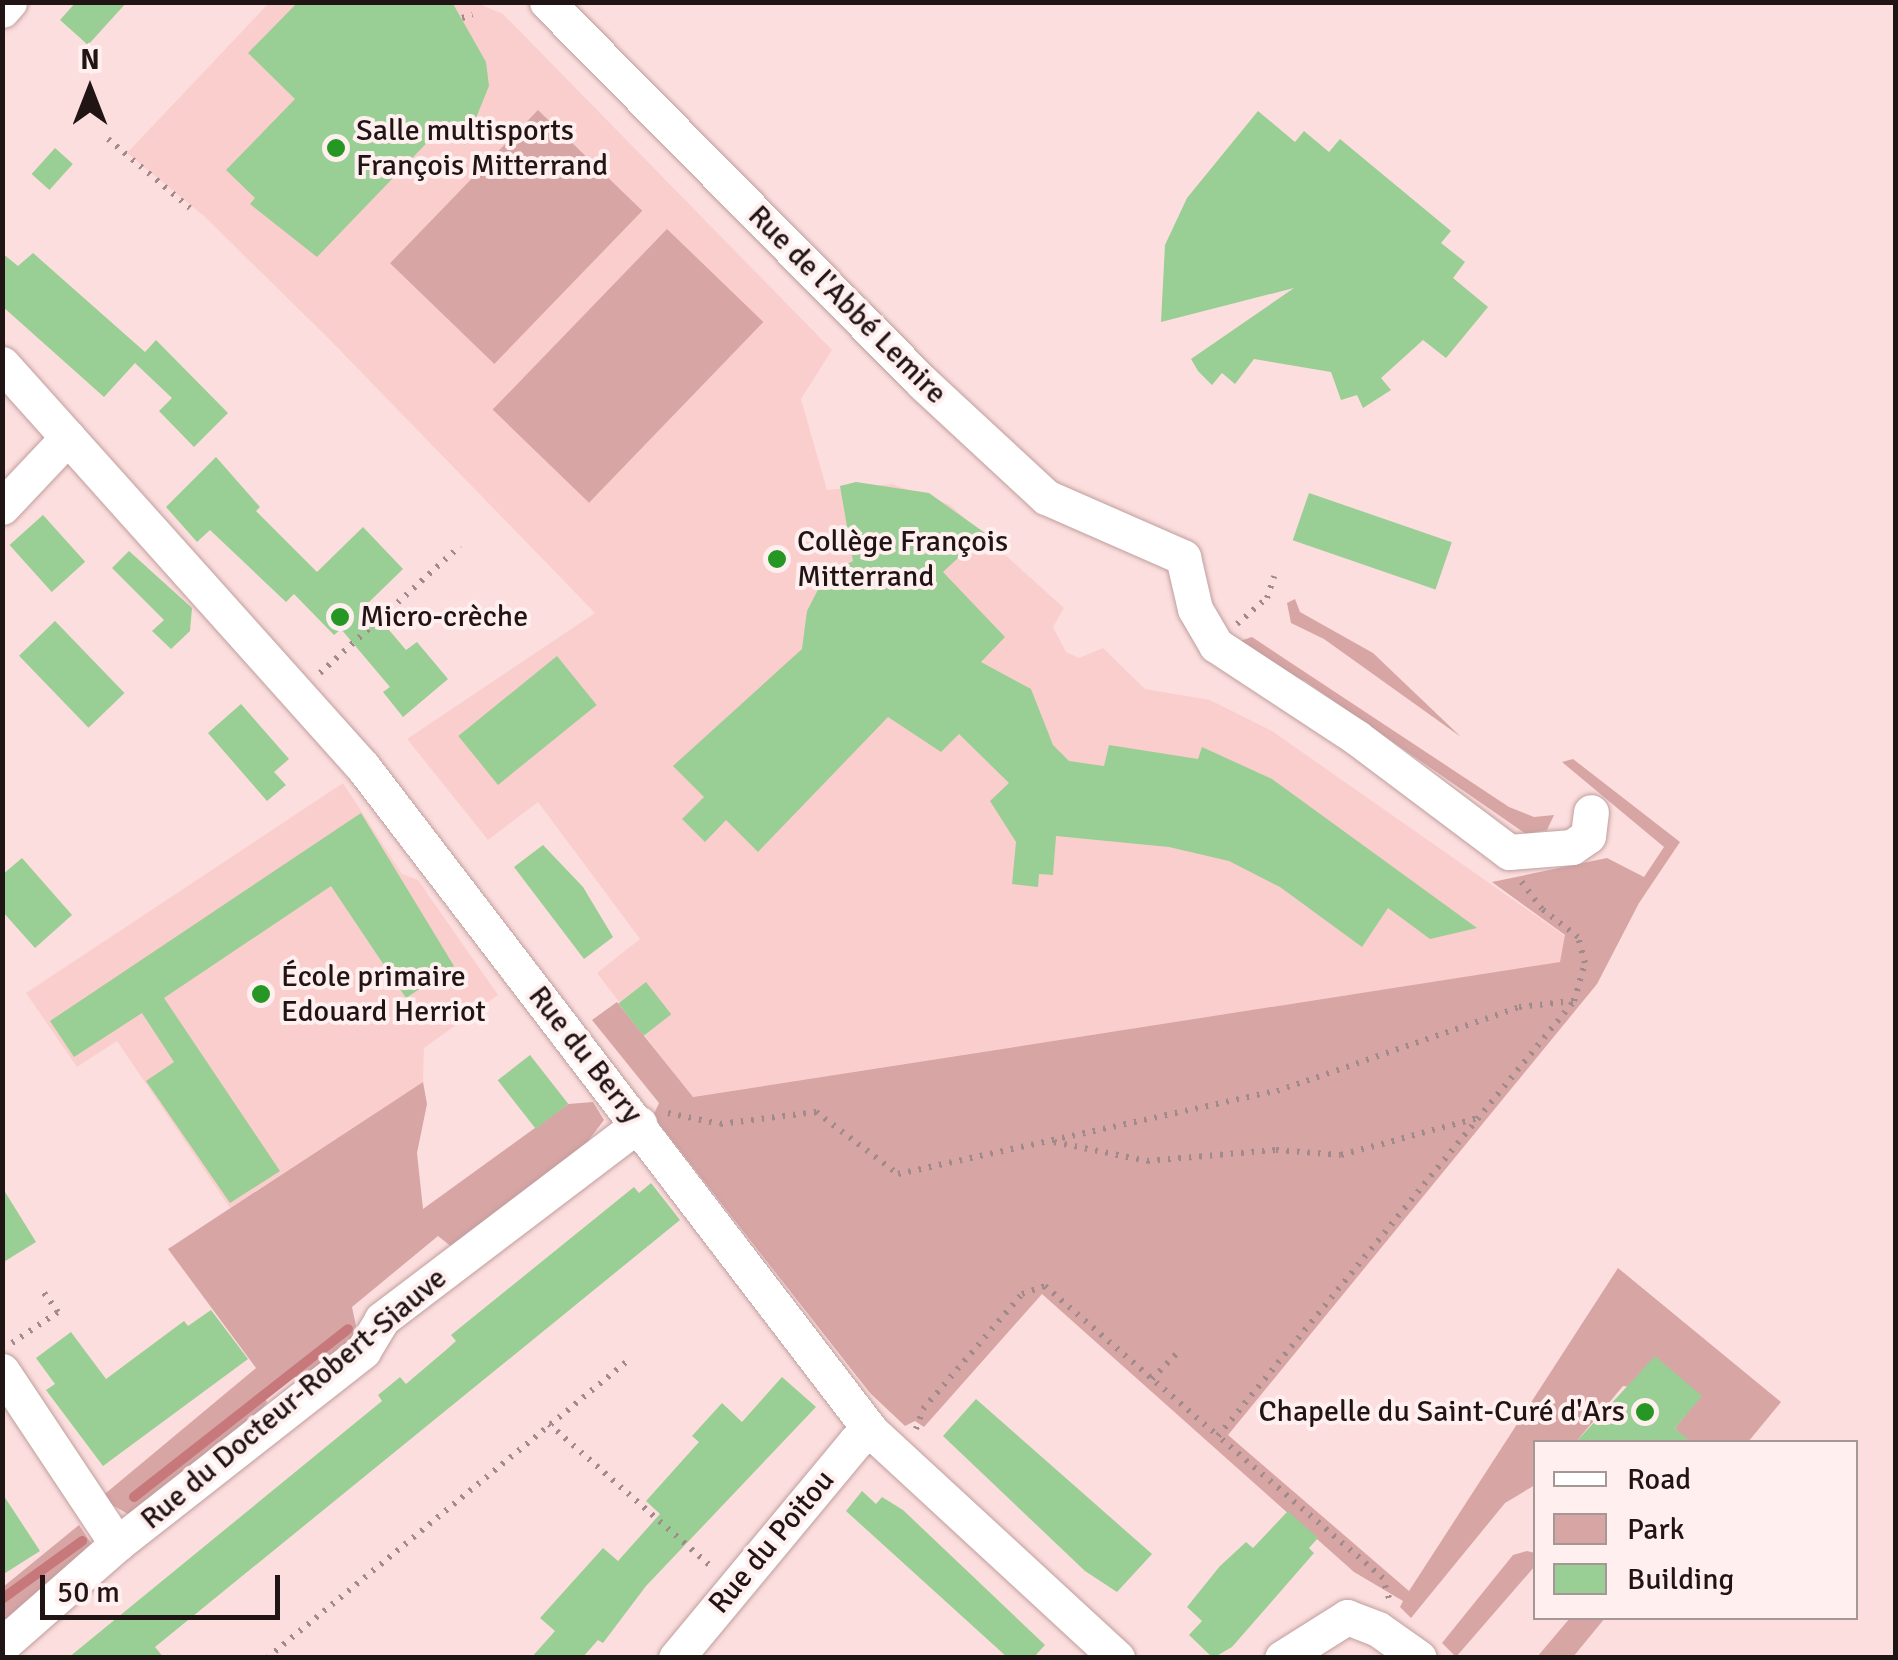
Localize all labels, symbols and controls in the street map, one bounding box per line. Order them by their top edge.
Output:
north arrow [40,40,140,140]
text: N [80,43,100,77]
place label: Salle multisports François Mitterrand [356,113,608,184]
marker: Salle multisports François Mitterrand [325,137,347,159]
street label: Rue de l'Abbé Lemire [740,198,954,412]
place label: Collège François Mitterrand [797,524,1008,594]
marker: Collège François Mitterrand [766,548,788,570]
place label: Micro-crèche [360,599,528,635]
marker: Micro-crèche [329,606,351,628]
place label: École primaire Edouard Herriot [281,959,486,1030]
street label: Rue du Berry [520,979,650,1131]
marker: École primaire Edouard Herriot [250,983,272,1005]
street label: Rue du Docteur-Robert-Siauve [134,1261,454,1537]
place label: Chapelle du Saint-Curé d'Ars [1258,1394,1625,1430]
marker: Chapelle du Saint-Curé d'Ars [1634,1401,1656,1423]
legend [1533,1440,1858,1620]
text: Road [1627,1461,1691,1498]
street label: Rue du Poitou [702,1463,842,1621]
text: Park [1627,1511,1685,1548]
scale bar [45,1555,285,1617]
text: Building [1627,1561,1734,1598]
text: 50 m [57,1574,120,1611]

